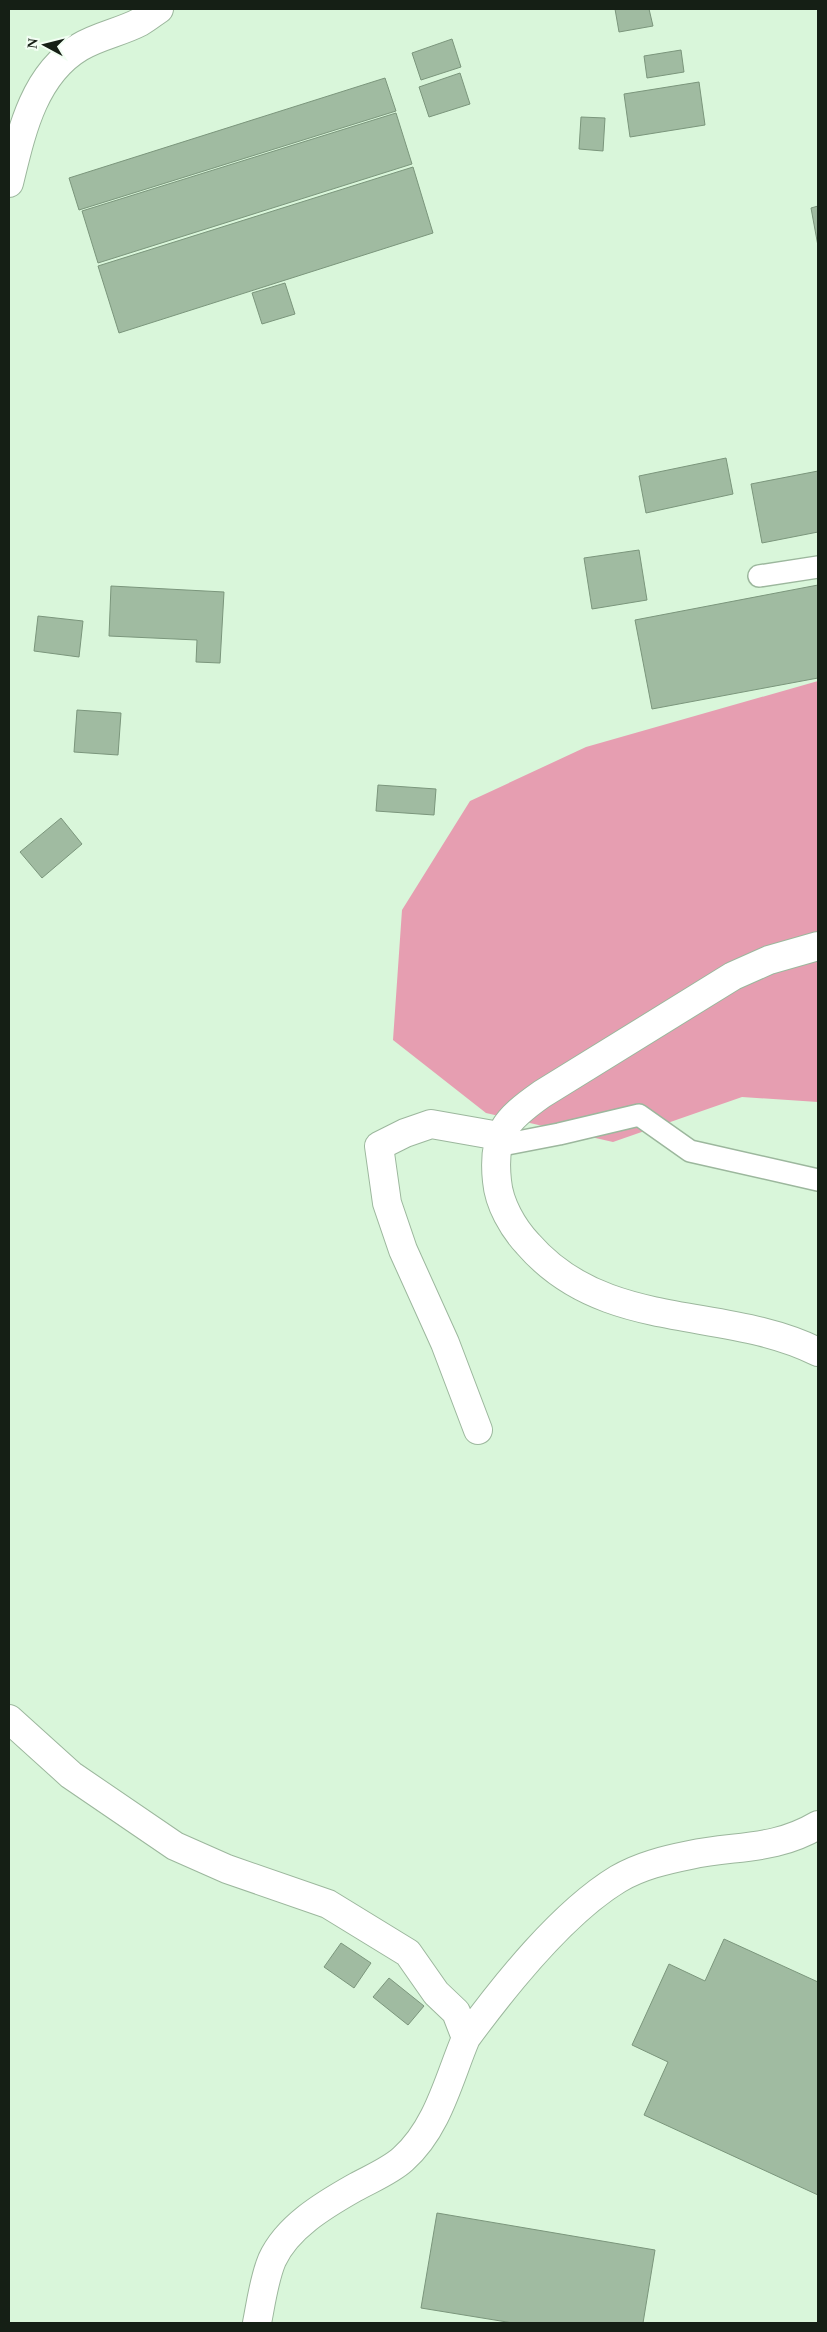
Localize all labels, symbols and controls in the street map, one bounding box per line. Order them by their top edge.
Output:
north arrow [20,20,70,70]
text: N [25,38,41,49]

